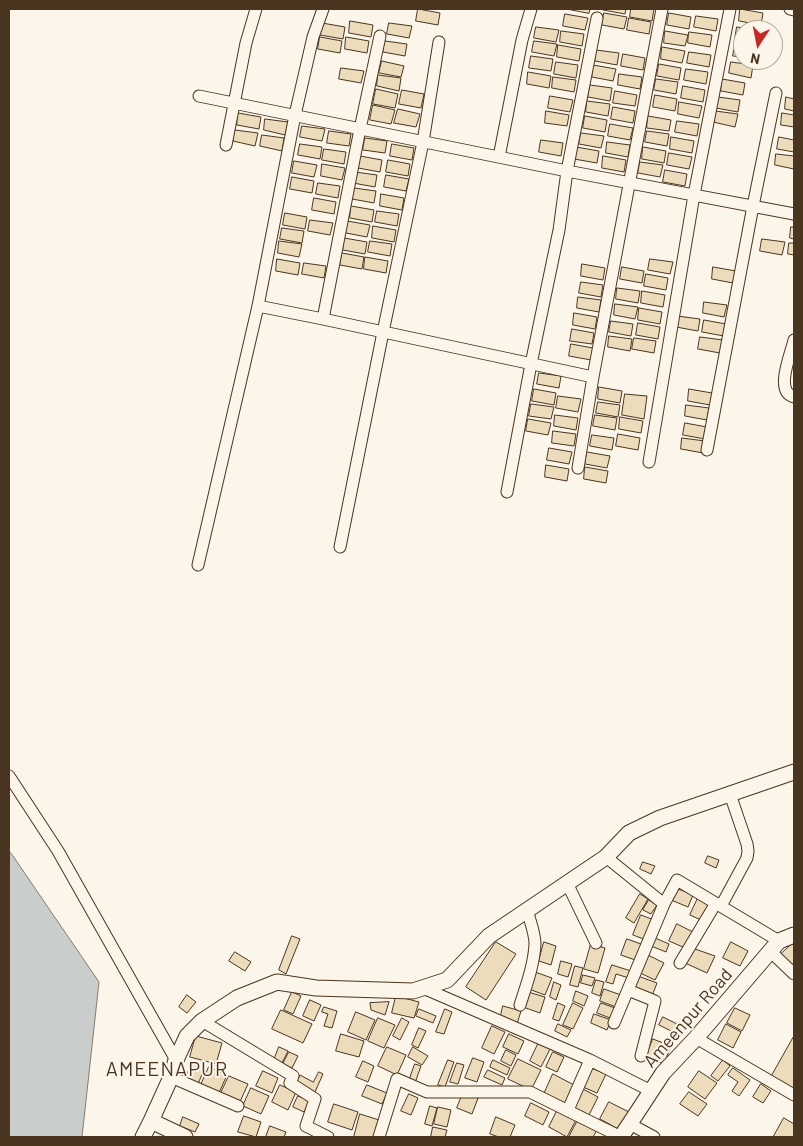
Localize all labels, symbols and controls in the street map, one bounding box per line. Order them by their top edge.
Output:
north arrow [733,20,783,70]
text: N [749,50,761,68]
street label: Ameenpur Road [639,964,737,1072]
district label: AMEENAPUR [105,1057,229,1081]

